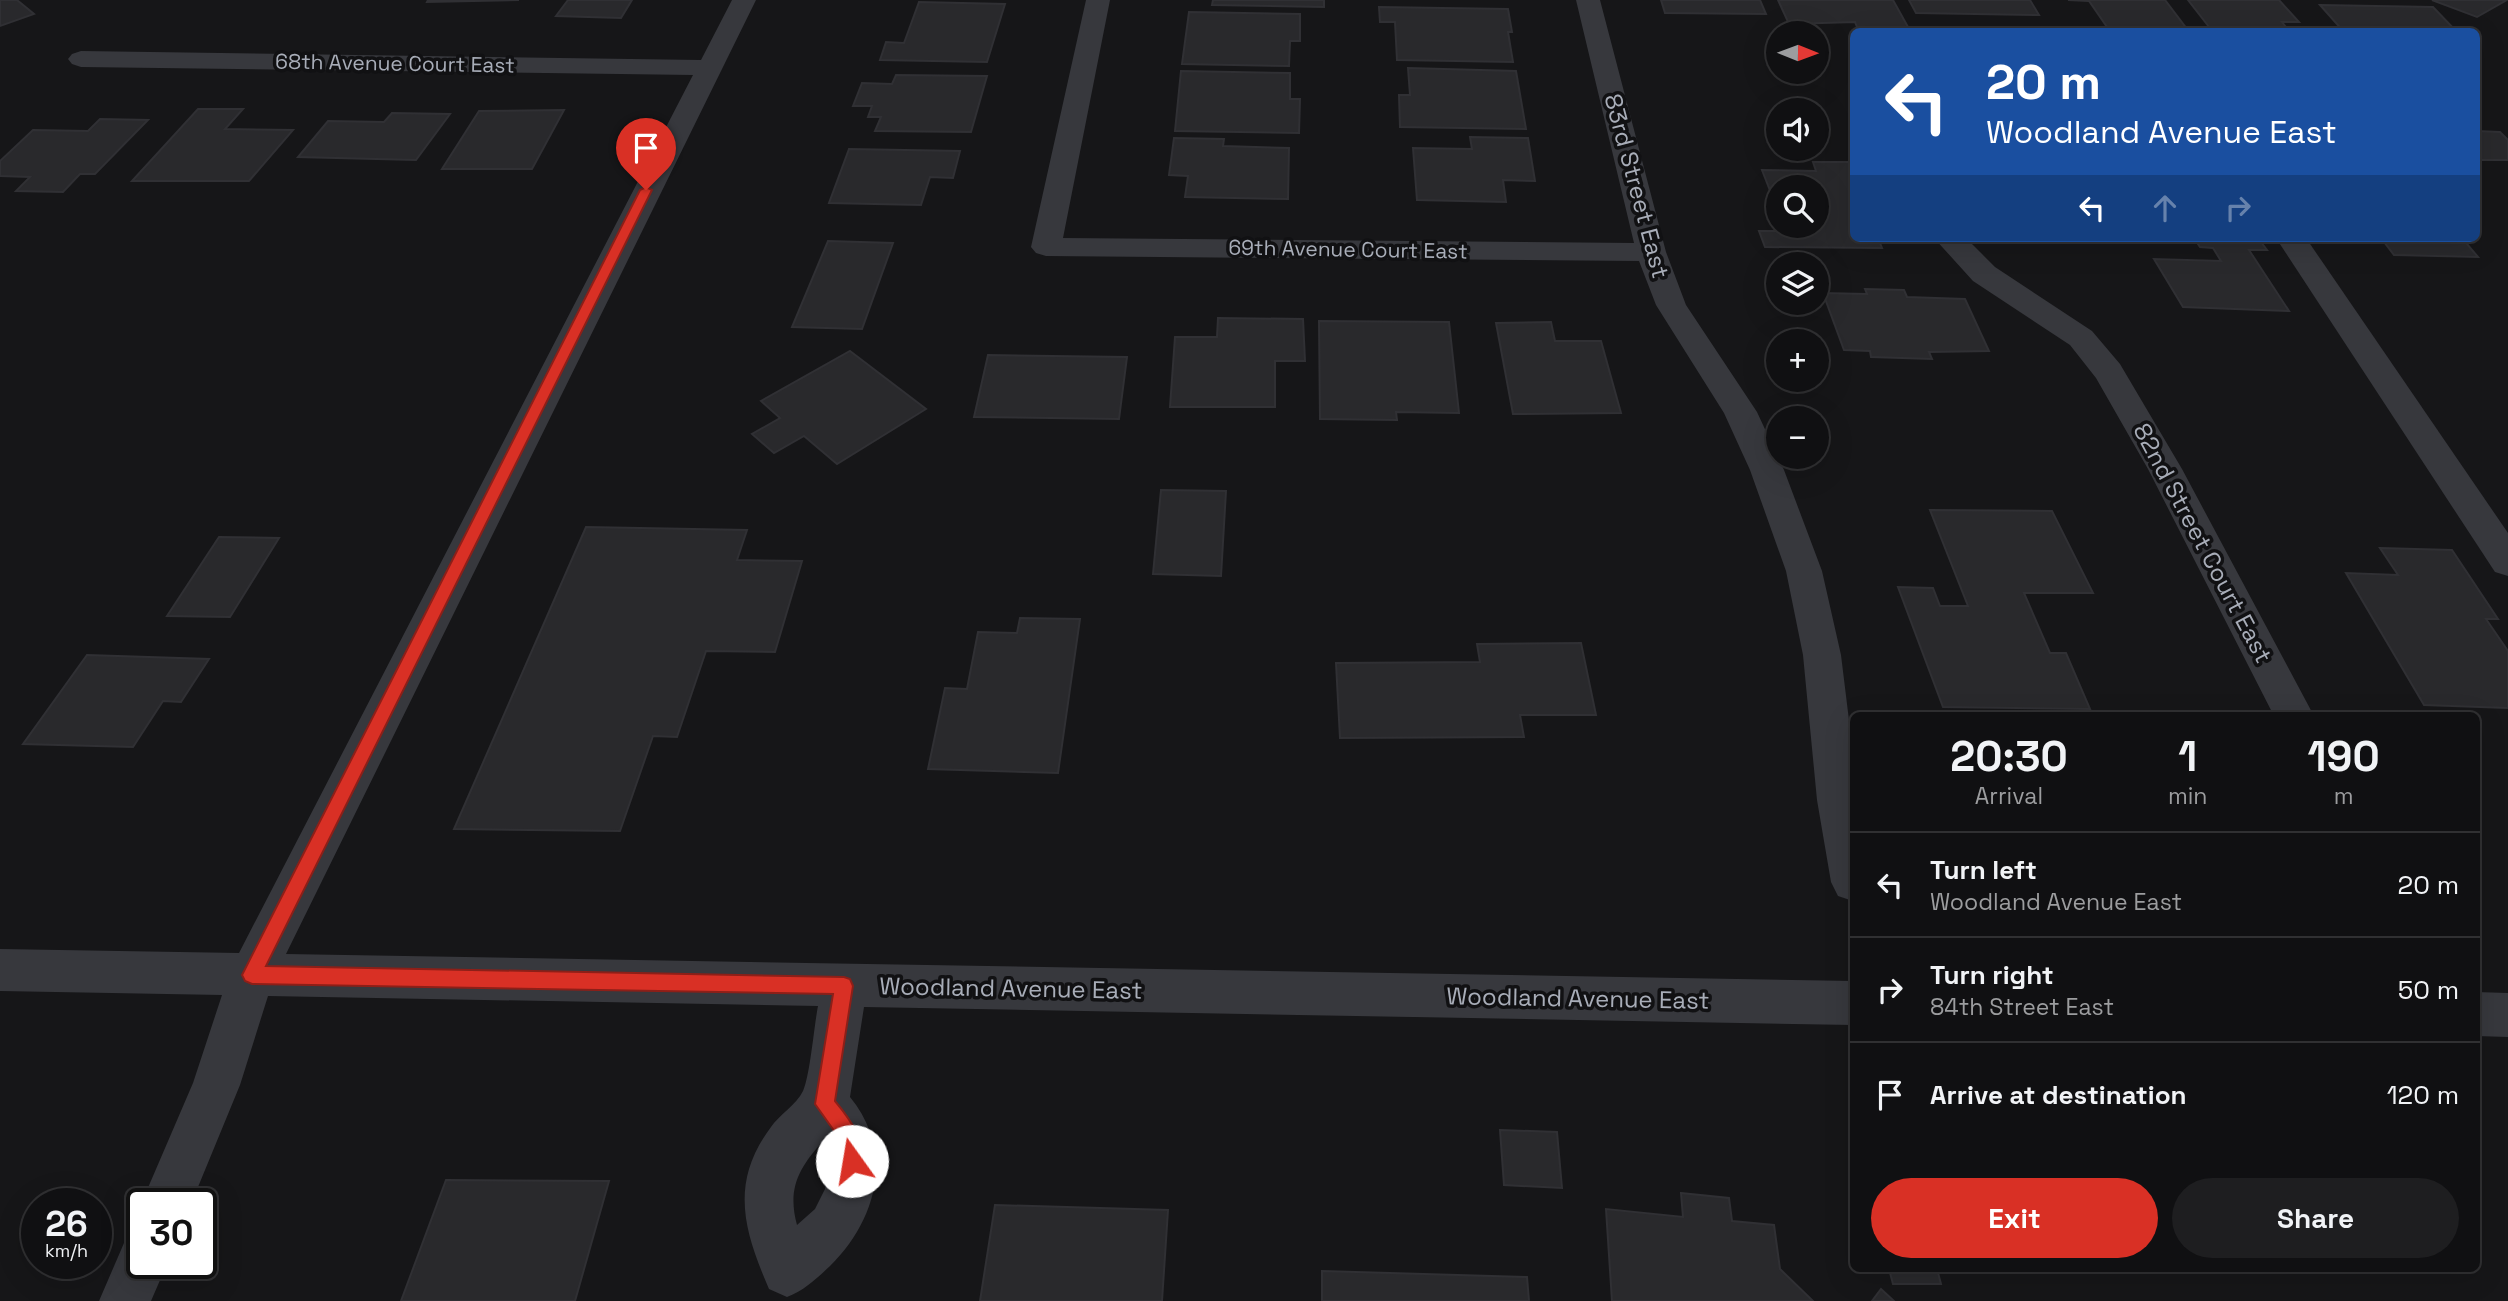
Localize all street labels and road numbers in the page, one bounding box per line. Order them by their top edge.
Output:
street label: 68th Avenue Court East [275,47,515,79]
street label: 83rd Street East [1597,90,1677,282]
street label: 69th Avenue Court East [1228,233,1468,265]
street label: 82nd Street Court East [2127,418,2279,668]
street label: Woodland Avenue East [879,970,1143,1006]
street label: Woodland Avenue East [1446,980,1710,1016]

